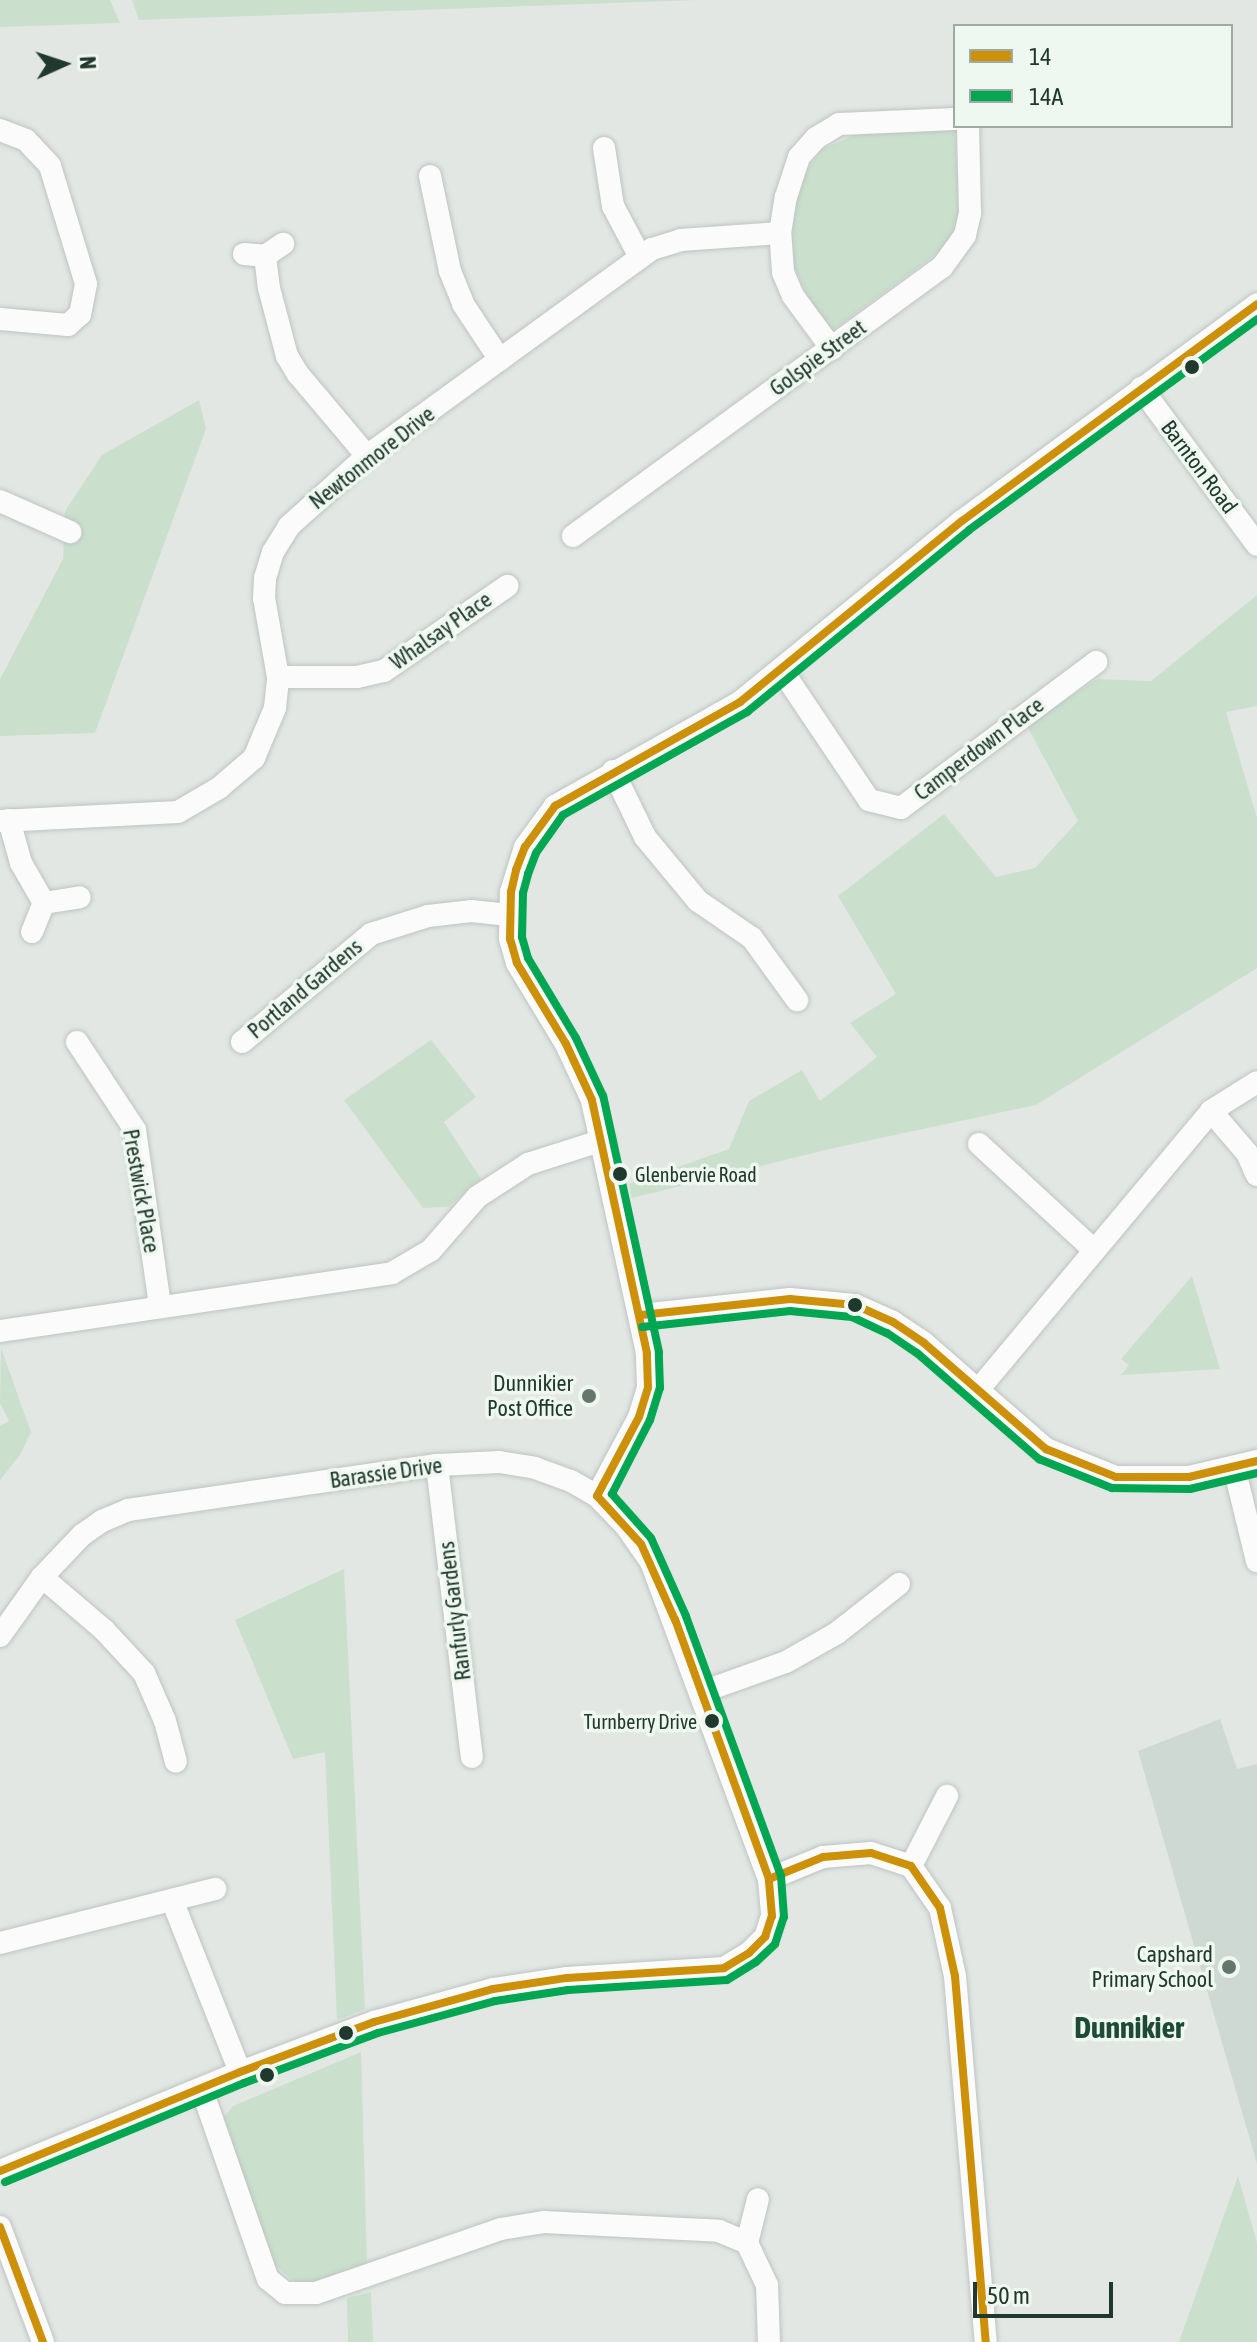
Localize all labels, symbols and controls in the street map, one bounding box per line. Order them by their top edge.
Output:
north arrow [24,24,104,104]
legend [953,24,1233,128]
text: 14 [1029,43,1052,70]
text: N [75,56,101,70]
text: 14A [1029,83,1063,110]
street label: Golspie Street [765,314,871,402]
unlabelled marker [1184,359,1200,375]
street label: Newtonmore Drive [304,401,440,515]
street label: Barnton Road [1155,415,1243,519]
street label: Whalsay Place [385,586,497,676]
street label: Camperdown Place [909,692,1049,806]
street label: Portland Gardens [243,934,367,1044]
street label: Prestwick Place [117,1127,165,1255]
place label: Glenbervie Road [635,1162,757,1186]
marker: Glenbervie Road [612,1166,628,1182]
unlabelled marker [847,1297,863,1313]
place label: Dunnikier Post Office [487,1370,573,1422]
marker: Dunnikier Post Office [580,1387,598,1405]
street label: Barassie Drive [328,1452,444,1494]
street label: Ranfurly Gardens [433,1540,477,1682]
place label: Turnberry Drive [584,1709,697,1733]
marker: Turnberry Drive [704,1713,720,1729]
place label: Capshard Primary School [1091,1941,1213,1992]
marker: Capshard Primary School [1220,1958,1238,1976]
district label: Dunnikier [1074,2009,1184,2045]
unlabelled marker [338,2025,354,2041]
unlabelled marker [259,2067,275,2083]
scale bar [977,2266,1117,2316]
text: 50 m [987,2282,1030,2309]

